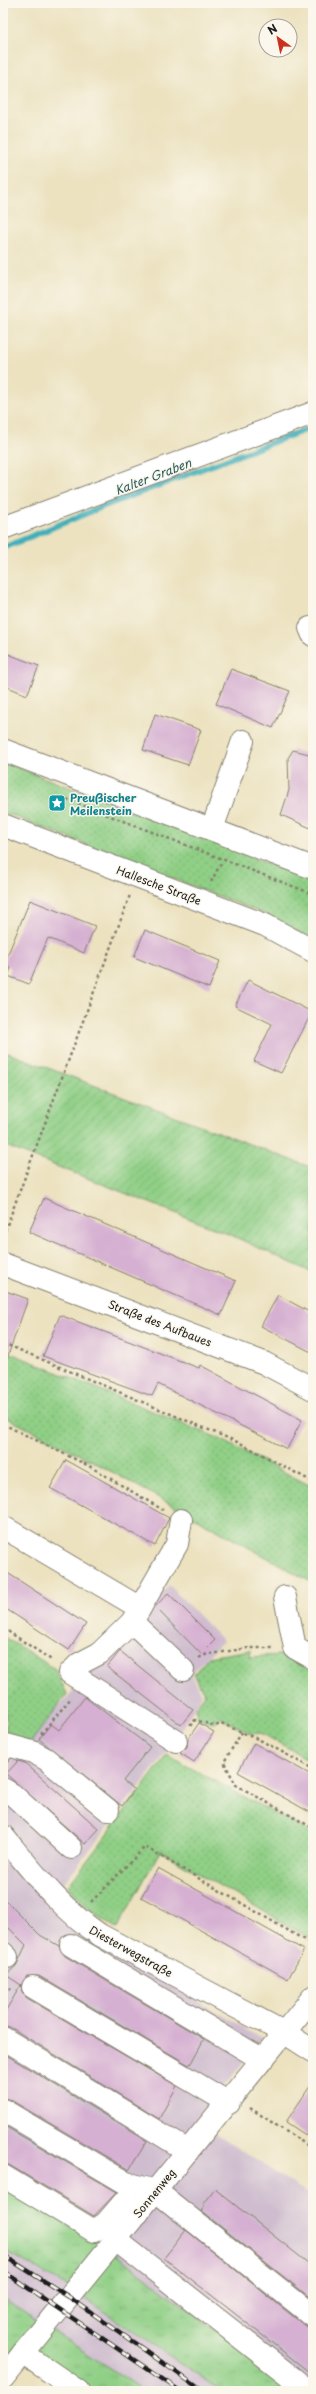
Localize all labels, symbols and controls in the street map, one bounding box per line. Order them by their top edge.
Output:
north arrow [258,18,298,58]
text: N [264,20,281,39]
water label: Kalter Graben [112,453,194,499]
place label: Preußischer Meilenstein [70,789,137,819]
place icon: Preußischer Meilenstein [47,793,67,813]
street label: Hallesche Straße [114,861,204,909]
street label: Straße des Aufbaues [106,1295,214,1351]
street label: Diesterwegstraße [86,1921,176,1981]
street label: Sonnenweg [129,2164,179,2222]

